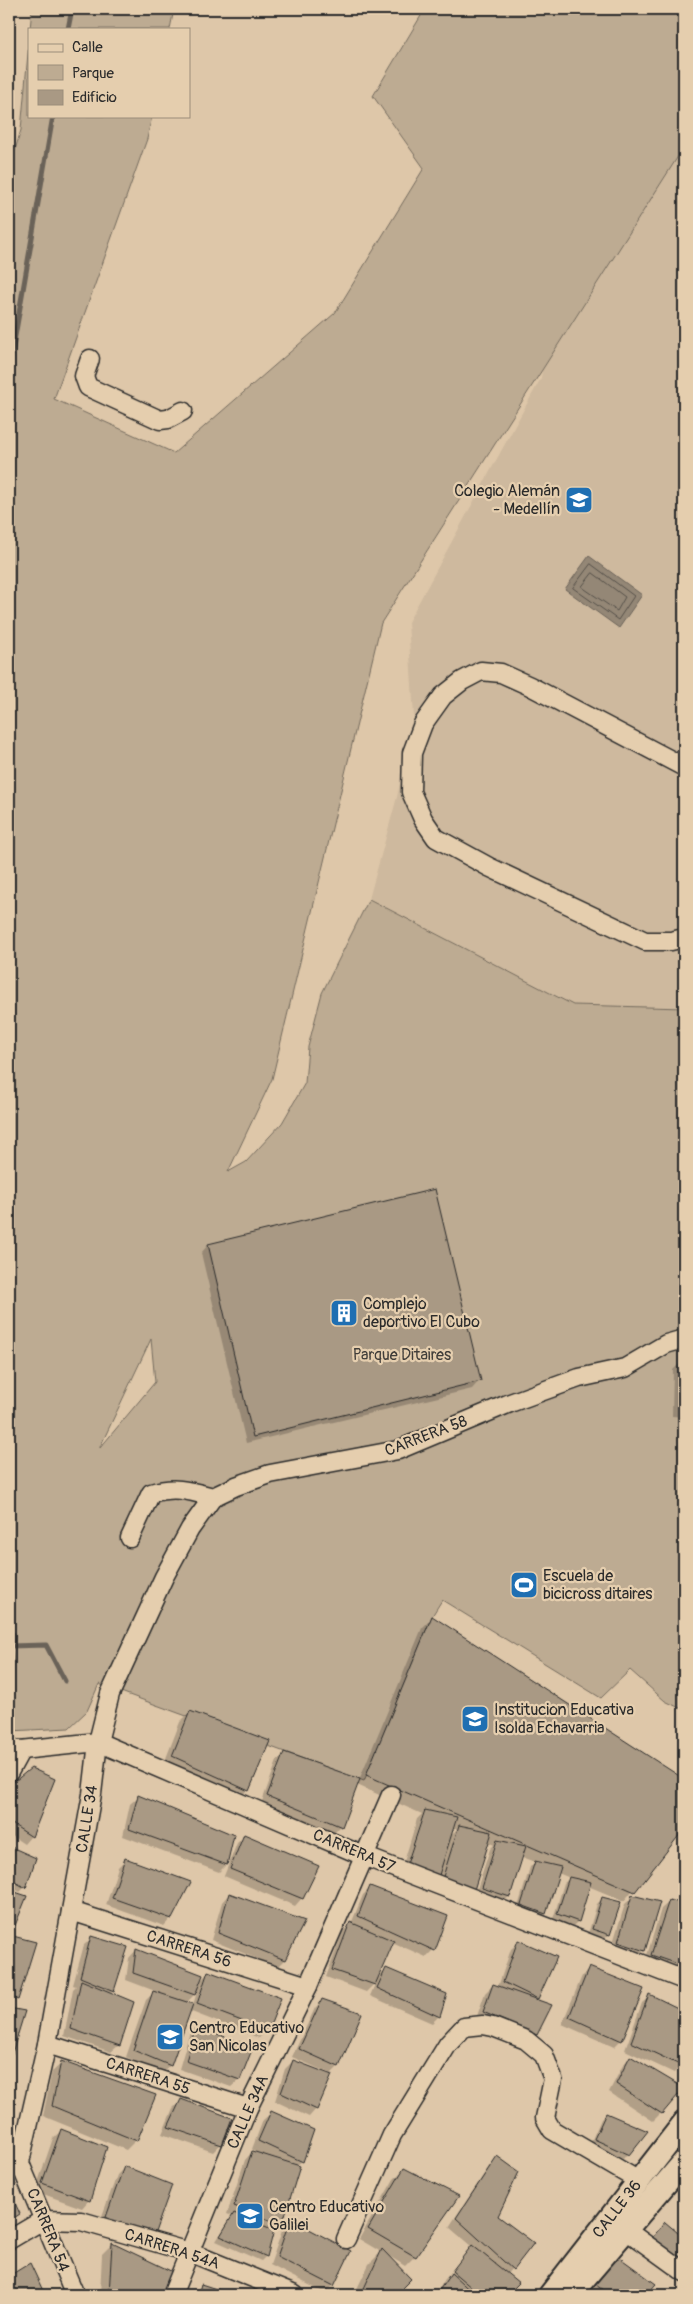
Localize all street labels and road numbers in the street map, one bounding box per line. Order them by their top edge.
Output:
street label: CARRERA 58 [382,1411,470,1461]
street label: CALLE 34 [72,1784,102,1854]
street label: CARRERA 57 [310,1825,399,1877]
street label: CARRERA 56 [144,1926,234,1972]
street label: CARRERA 55 [103,2053,193,2099]
street label: CALLE 34A [223,2072,273,2152]
street label: CALLE 36 [588,2176,646,2242]
street label: CARRERA 54 [22,2185,74,2275]
street label: CARRERA 54A [122,2224,222,2274]

